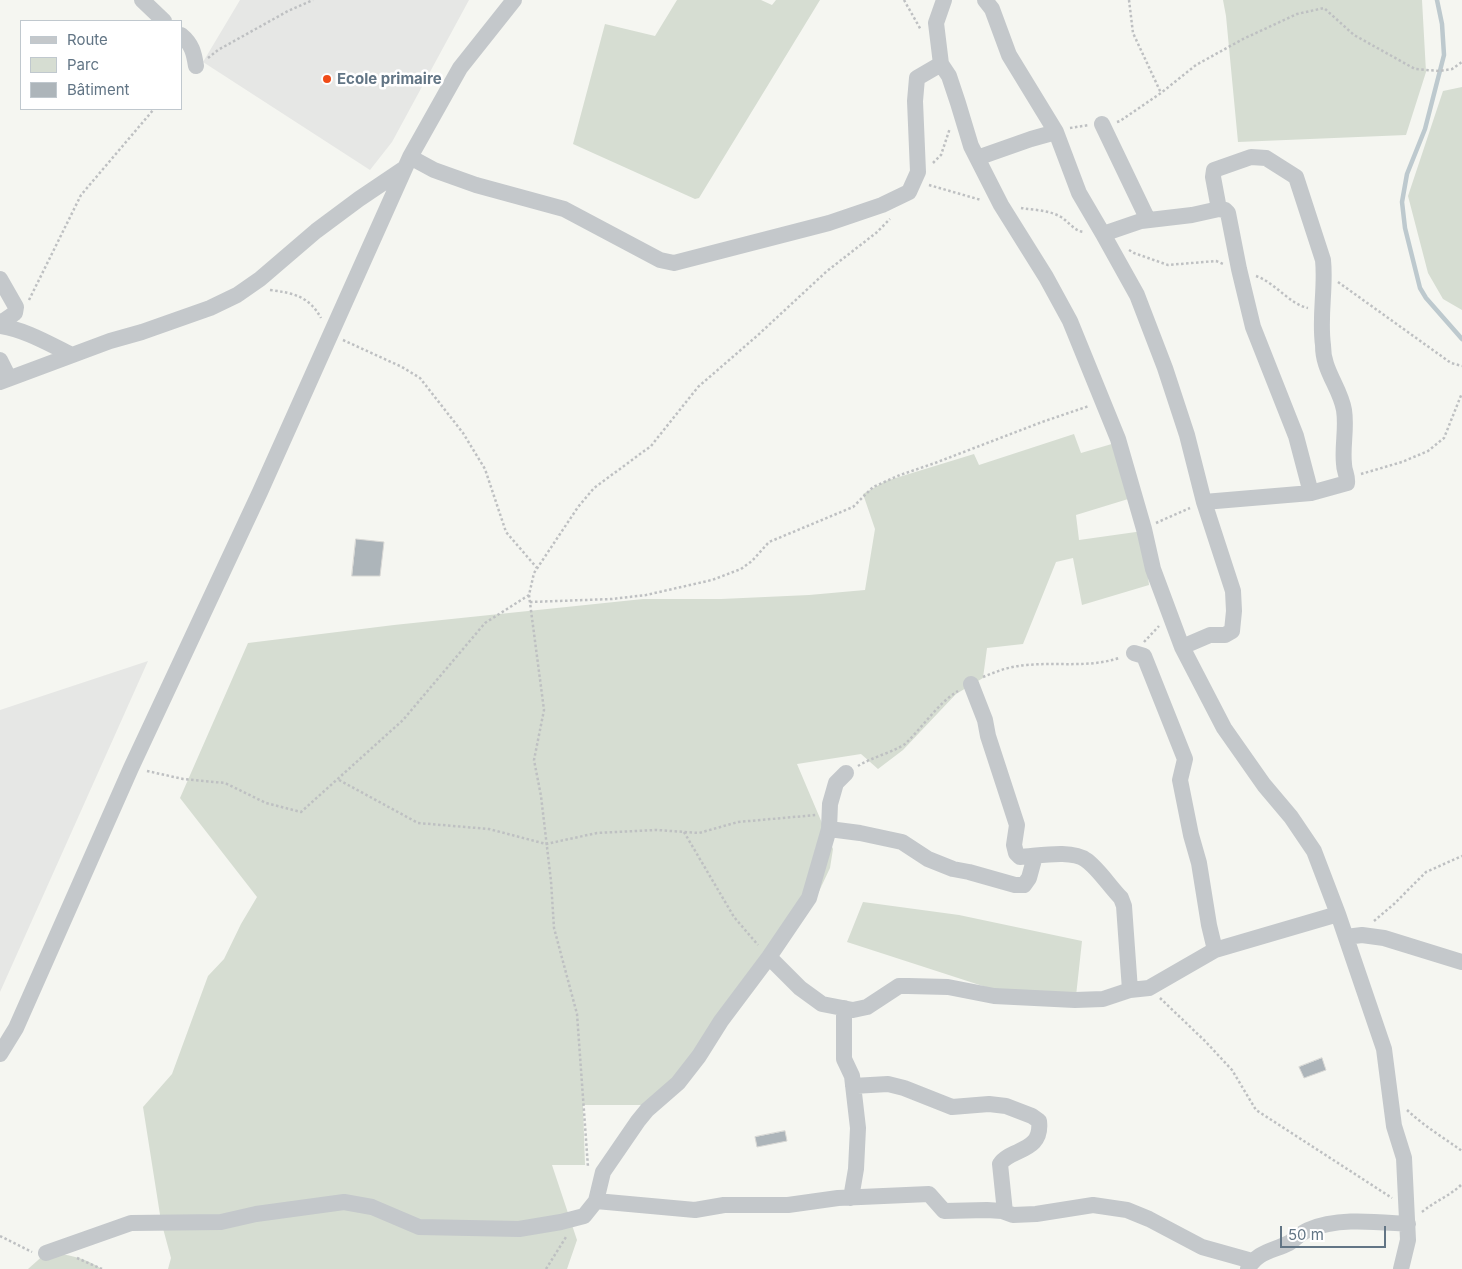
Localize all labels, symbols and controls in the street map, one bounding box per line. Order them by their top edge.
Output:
legend [20,20,182,110]
text: Route [67,30,108,49]
text: Parc [67,55,99,74]
place label: Ecole primaire [337,70,442,88]
marker: Ecole primaire [321,73,333,85]
text: Bâtiment [67,80,129,99]
scale bar [1282,1216,1388,1248]
text: 50 m [1288,1225,1324,1244]

